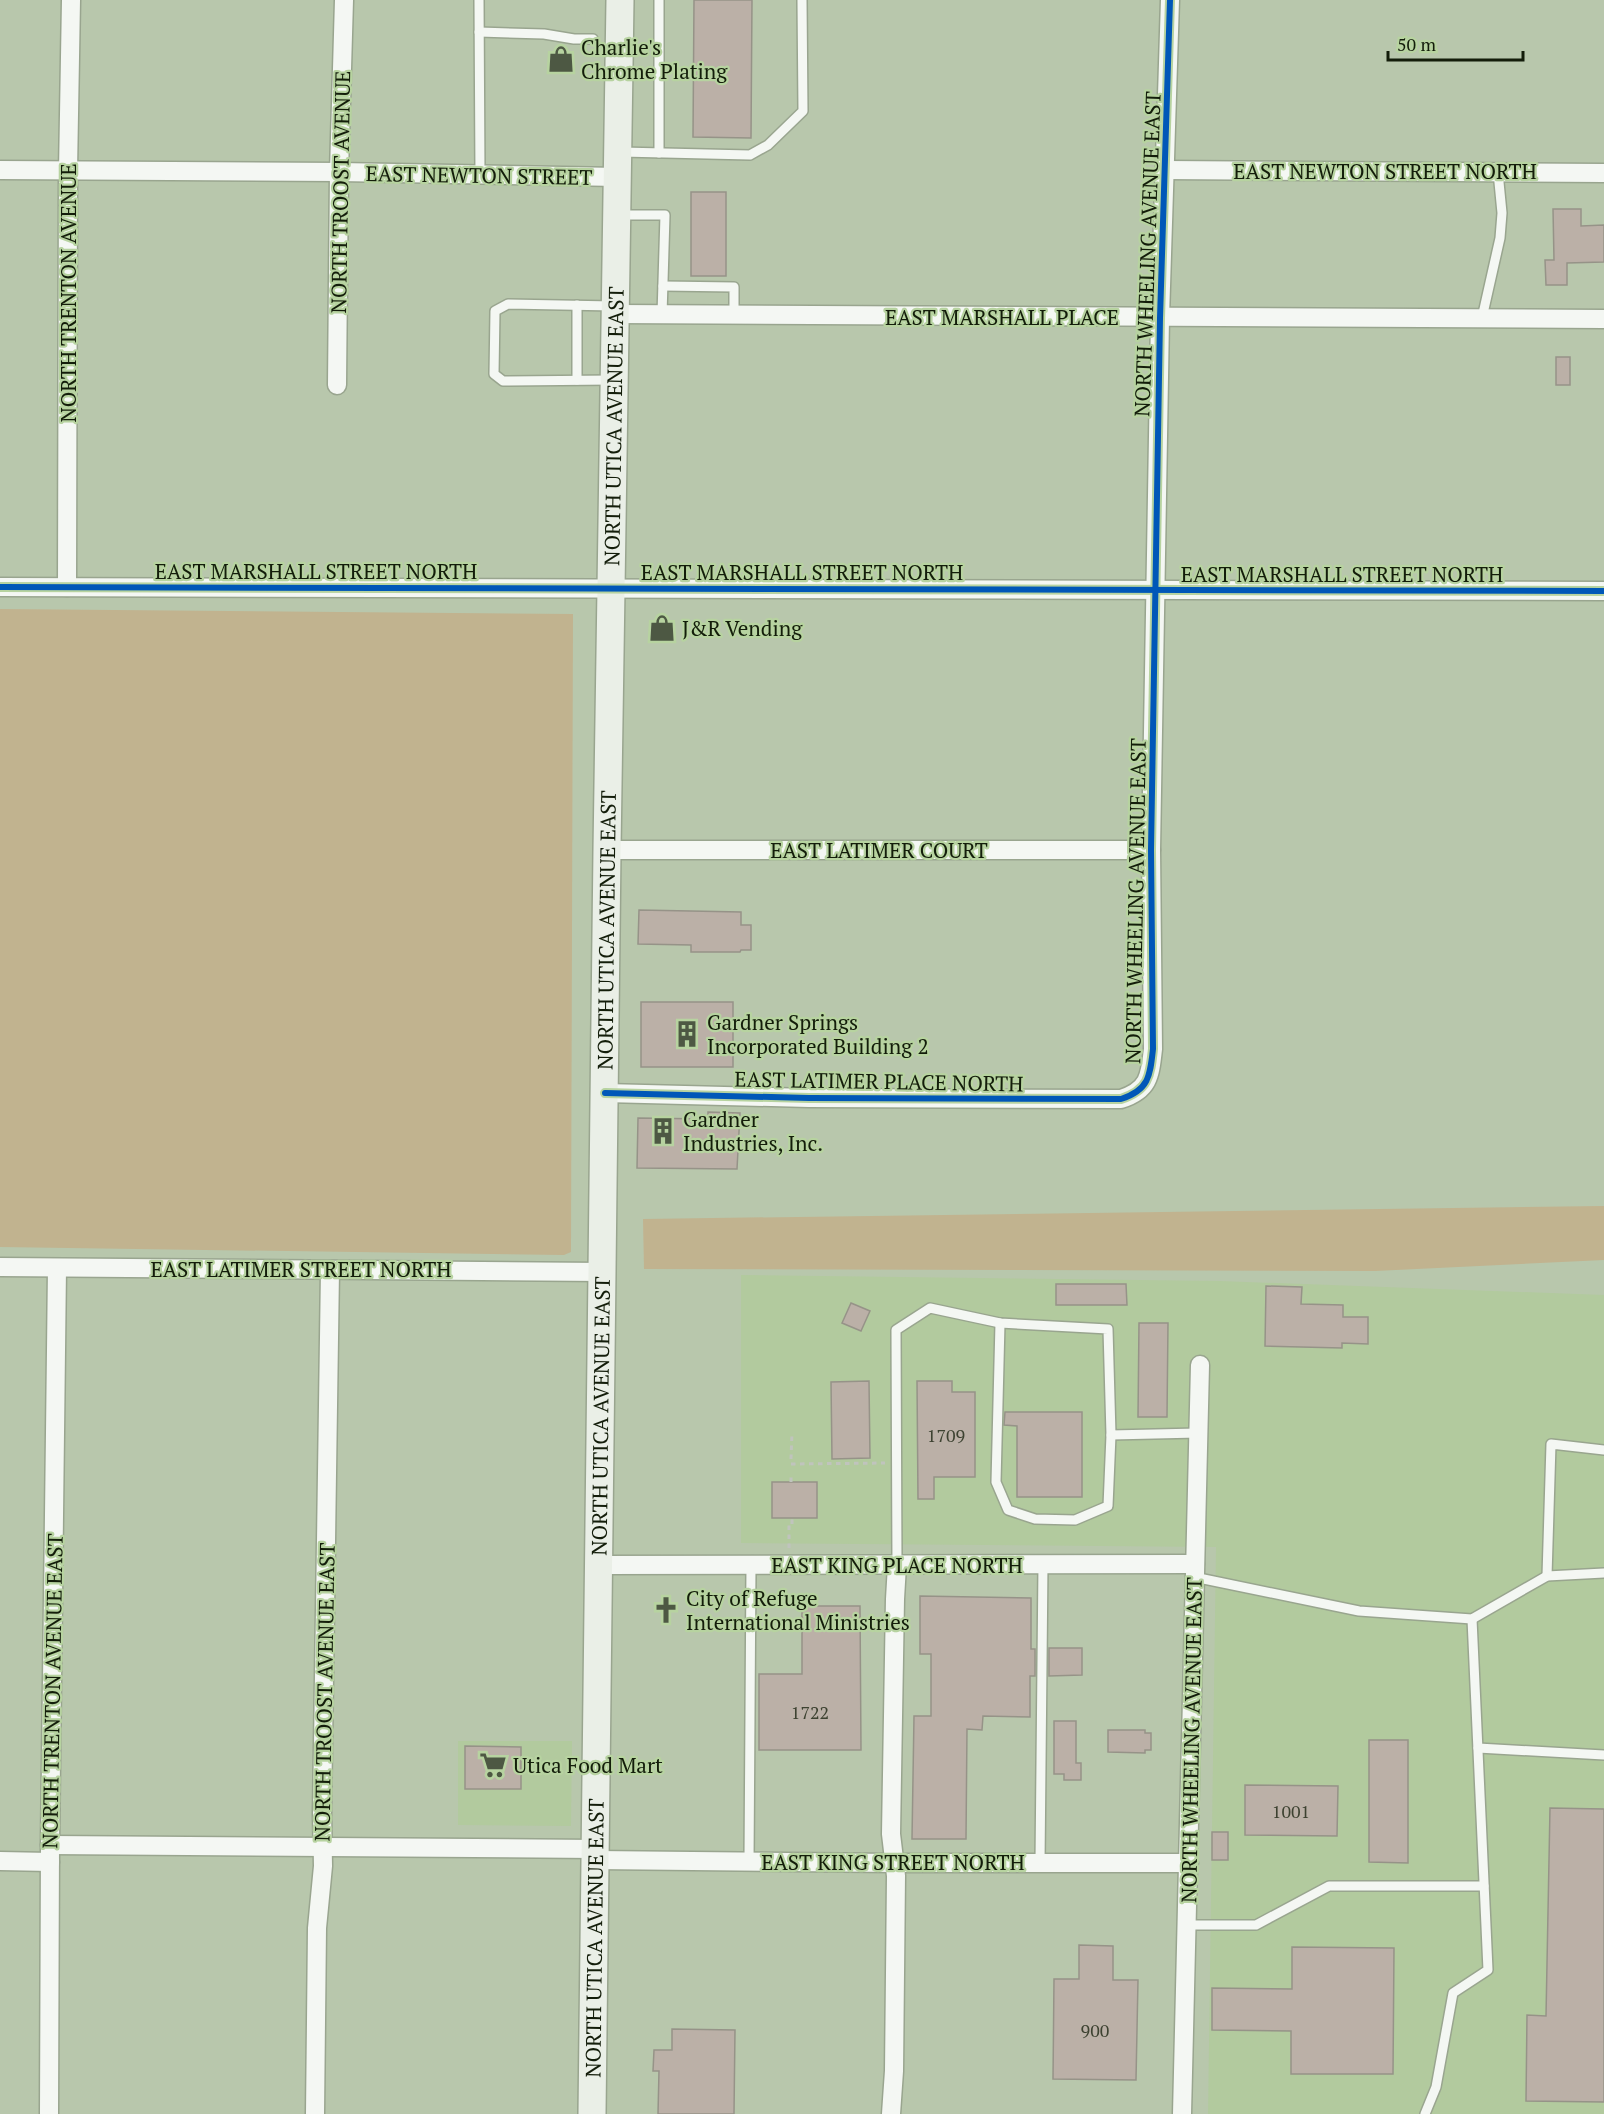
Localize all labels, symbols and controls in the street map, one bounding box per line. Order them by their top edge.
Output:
scale bar [1388,24,1523,62]
text: 50 m [1397,32,1437,56]
place label: Charlie's Chrome Plating [581,33,728,85]
shop icon: Charlie's Chrome Plating [546,44,576,74]
street label: NORTH TROOST AVENUE [324,70,356,314]
street label: NORTH WHEELING AVENUE EAST [1127,91,1167,417]
street label: EAST NEWTON STREET NORTH [1233,157,1537,185]
street label: EAST NEWTON STREET [365,159,593,191]
street label: NORTH TRENTON AVENUE [54,163,82,423]
street label: NORTH UTICA AVENUE EAST [597,286,630,566]
street label: EAST MARSHALL PLACE [885,303,1119,331]
street label: EAST MARSHALL STREET NORTH [155,557,477,585]
street label: EAST MARSHALL STREET NORTH [641,558,963,586]
street label: EAST MARSHALL STREET NORTH [1181,560,1503,588]
shop icon: J&R Vending [647,613,677,643]
place label: J&R Vending [682,614,803,642]
street label: NORTH WHEELING AVENUE EAST [1118,738,1152,1064]
street label: NORTH UTICA AVENUE EAST [590,790,622,1070]
street label: EAST LATIMER COURT [770,836,988,864]
place label: Gardner Springs Incorporated Building 2 [707,1008,929,1060]
building icon: Gardner Springs Incorporated Building 2 [672,1019,702,1049]
street label: EAST LATIMER PLACE NORTH [734,1064,1024,1098]
place label: Gardner Industries, Inc. [683,1105,823,1157]
building icon: Gardner Industries, Inc. [648,1116,678,1146]
street label: EAST LATIMER STREET NORTH [150,1255,452,1283]
street label: NORTH UTICA AVENUE EAST [585,1276,616,1556]
house number: 1709 [927,1423,965,1447]
street label: NORTH TRENTON AVENUE EAST [35,1533,69,1849]
street label: NORTH TROOST AVENUE EAST [307,1542,341,1842]
street label: EAST KING PLACE NORTH [771,1551,1023,1579]
street label: NORTH WHEELING AVENUE EAST [1174,1577,1208,1903]
place label: City of Refuge International Ministries [686,1584,910,1636]
church icon: City of Refuge International Ministries [651,1595,681,1625]
house number: 1722 [791,1700,829,1724]
supermarket icon: Utica Food Mart [478,1750,508,1780]
place label: Utica Food Mart [513,1751,663,1779]
street label: NORTH UTICA AVENUE EAST [578,1798,610,2078]
house number: 1001 [1272,1799,1310,1823]
street label: EAST KING STREET NORTH [761,1848,1025,1876]
house number: 900 [1081,2018,1109,2042]

